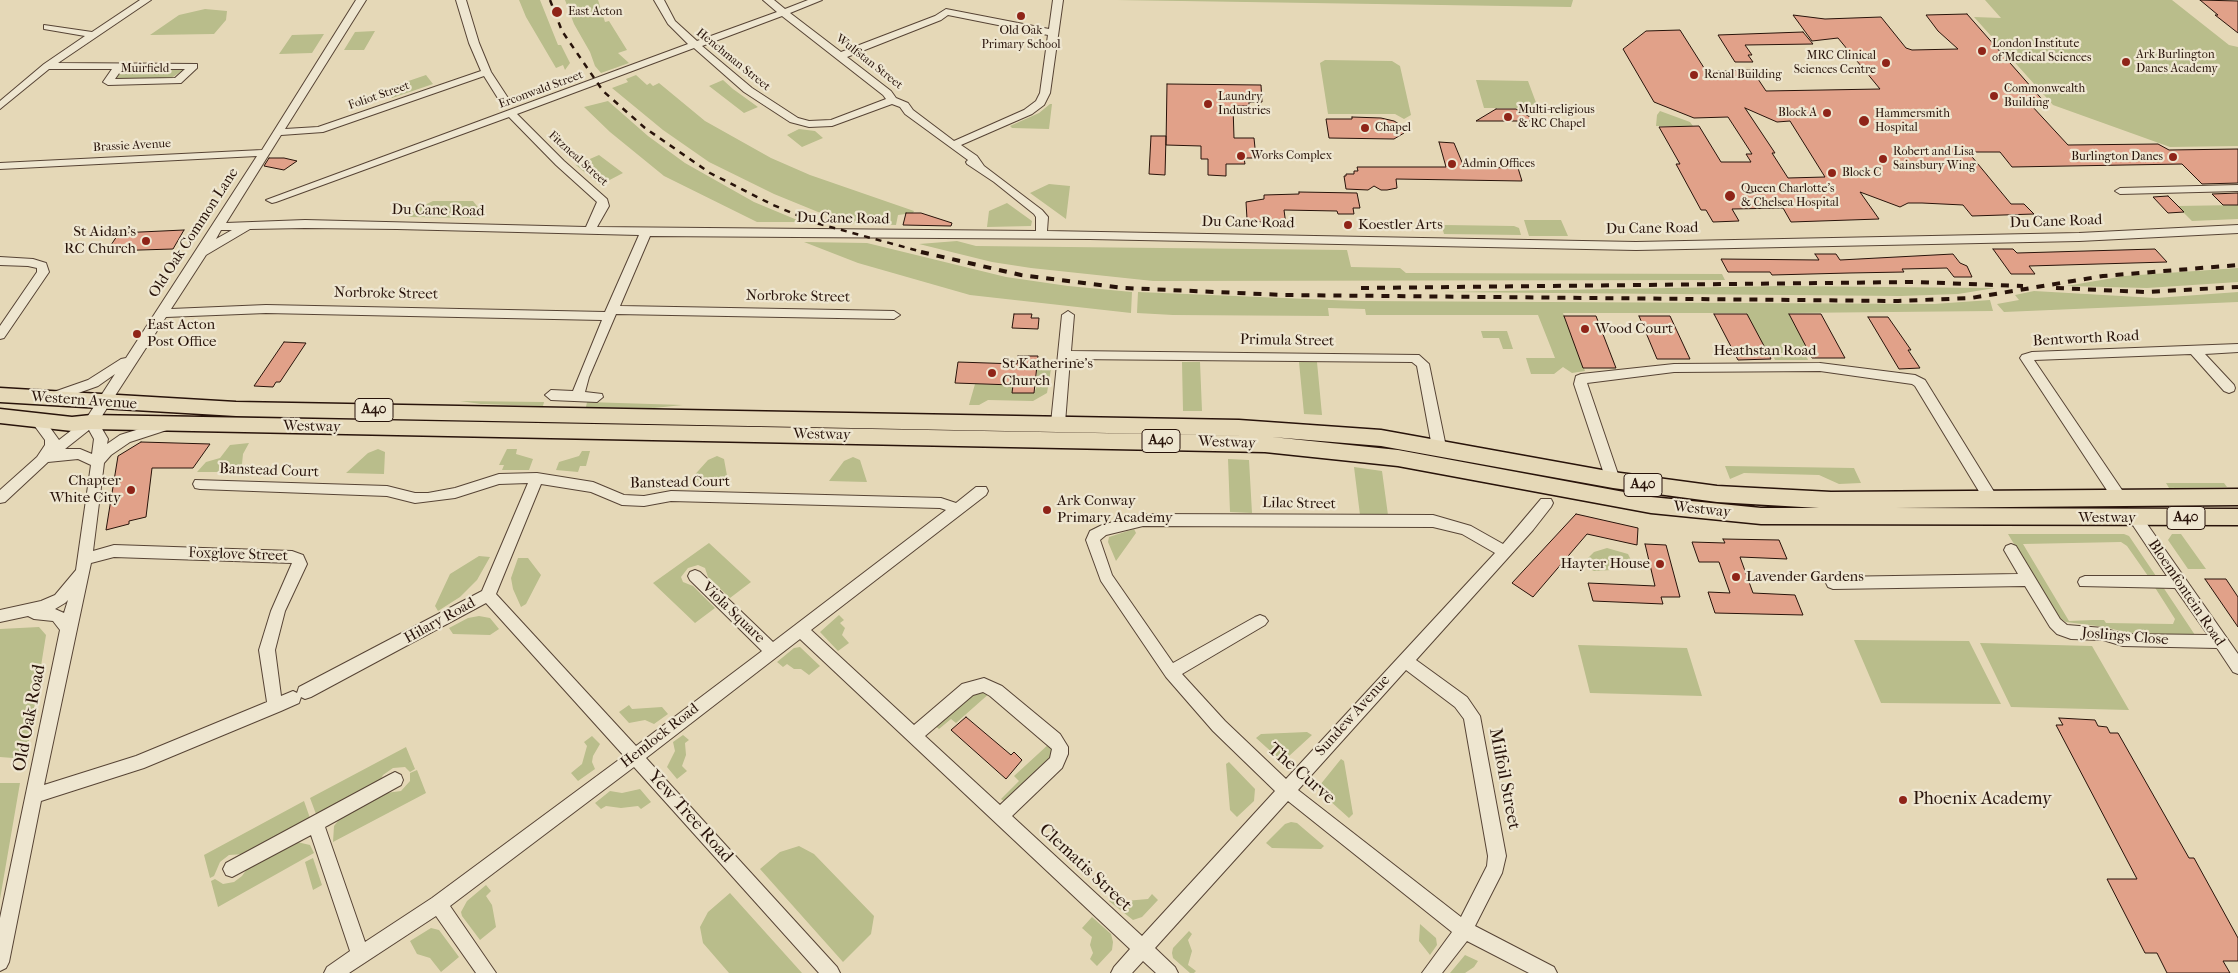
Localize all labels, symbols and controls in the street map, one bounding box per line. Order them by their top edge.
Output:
marker: East Acton [550,5,564,19]
place label: East Acton [568,5,622,19]
marker: Old Oak Primary School [1015,10,1027,22]
place label: Old Oak Primary School [982,24,1060,52]
street label: Henchman Street [693,26,773,94]
street label: Wulfstan Street [833,31,905,93]
place label: London Institute of Medical Sciences [1992,37,2091,65]
marker: London Institute of Medical Sciences [1976,45,1988,57]
place label: Ark Burlington Danes Academy [2136,48,2218,76]
place label: MRC Clinical Sciences Centre [1794,49,1876,77]
marker: Ark Burlington Danes Academy [2120,56,2132,68]
marker: MRC Clinical Sciences Centre [1880,57,1892,69]
street label: Muirfield [121,62,169,76]
street label: Erconwald Street [497,68,585,112]
place label: Renal Building [1704,68,1782,82]
marker: Renal Building [1688,69,1700,81]
street label: Foliot Street [347,79,411,113]
place label: Commonwealth Building [2004,82,2085,110]
place label: Laundry Industries [1218,90,1271,118]
marker: Commonwealth Building [1988,90,2000,102]
marker: Laundry Industries [1202,98,1214,110]
place label: Multi-religious & RC Chapel [1518,103,1595,131]
place label: Block A [1778,106,1817,120]
marker: Block A [1821,107,1833,119]
place label: Hammersmith Hospital [1875,107,1950,135]
marker: Multi-religious & RC Chapel [1502,111,1514,123]
marker: Hammersmith Hospital [1857,114,1871,128]
place label: Chapel [1375,121,1411,135]
marker: Chapel [1359,122,1371,134]
street label: Fitzneal Street [545,128,611,190]
street label: Brassie Avenue [93,137,171,155]
place label: Robert and Lisa Sainsbury Wing [1893,145,1975,173]
place label: Works Complex [1251,149,1332,163]
marker: Works Complex [1235,150,1247,162]
place label: Burlington Danes [2071,150,2163,164]
marker: Burlington Danes [2167,151,2179,163]
marker: Robert and Lisa Sainsbury Wing [1877,153,1889,165]
place label: Admin Offices [1462,157,1535,171]
marker: Admin Offices [1446,158,1458,170]
street label: Old Oak Common Lane [145,165,243,301]
place label: Block C [1842,166,1881,180]
marker: Block C [1826,167,1838,179]
place label: Queen Charlotte's & Chelsea Hospital [1741,182,1839,210]
marker: Queen Charlotte's & Chelsea Hospital [1723,189,1737,203]
street label: Du Cane Road [391,201,485,221]
street label: Du Cane Road [796,209,890,229]
street label: Du Cane Road [2009,211,2103,233]
street label: Du Cane Road [1201,213,1295,233]
place label: Koestler Arts [1358,216,1443,234]
marker: Koestler Arts [1342,219,1354,231]
street label: Du Cane Road [1605,219,1699,239]
place label: St Aidan's RC Church [64,223,136,258]
marker: St Aidan's RC Church [140,235,152,247]
street label: Norbroke Street [334,284,438,304]
street label: Norbroke Street [746,287,850,307]
place label: East Acton Post Office [147,316,216,351]
place label: Wood Court [1595,320,1673,338]
marker: Wood Court [1579,323,1591,335]
street label: Bentworth Road [2032,327,2140,351]
marker: East Acton Post Office [131,328,143,340]
street label: Primula Street [1240,331,1334,351]
street label: Heathstan Road [1714,342,1816,360]
place label: St Katherine's Church [1002,355,1093,390]
marker: St Katherine's Church [986,367,998,379]
street label: Western Avenue [30,388,138,414]
road number: A40 [355,398,393,422]
street label: Westway [283,417,341,437]
street label: Westway [793,425,851,445]
road number: A40 [1142,430,1180,452]
street label: Westway [1198,433,1256,453]
street label: Banstead Court [219,460,319,482]
place label: Chapter White City [50,472,121,507]
street label: Banstead Court [630,473,730,493]
road number: A40 [1624,474,1662,496]
marker: Chapter White City [125,484,137,496]
place label: Ark Conway Primary Academy [1057,492,1173,527]
street label: Lilac Street [1262,494,1336,514]
street label: Westway [1672,498,1732,522]
marker: Ark Conway Primary Academy [1041,504,1053,516]
road number: A40 [2167,506,2205,530]
street label: Westway [2078,509,2136,527]
street label: Bloemfontein Road [2144,536,2228,650]
street label: Foxglove Street [188,544,288,566]
place label: Hayter House [1560,555,1650,573]
marker: Hayter House [1654,558,1666,570]
place label: Lavender Gardens [1746,568,1864,586]
marker: Lavender Gardens [1730,571,1742,583]
street label: Viola Square [698,579,768,647]
street label: Hilary Road [401,594,479,648]
street label: Joslings Close [2081,624,2169,650]
street label: Old Oak Road [9,663,51,773]
street label: Sundew Avenue [1312,672,1394,760]
street label: Hemlock Road [617,700,703,772]
street label: Milfoil Street [1484,726,1524,832]
street label: The Curve [1263,739,1339,809]
street label: Yew Tree Road [643,766,737,868]
place label: Phoenix Academy [1913,789,2052,811]
marker: Phoenix Academy [1897,794,1909,806]
street label: Clematis Street [1034,820,1136,916]

